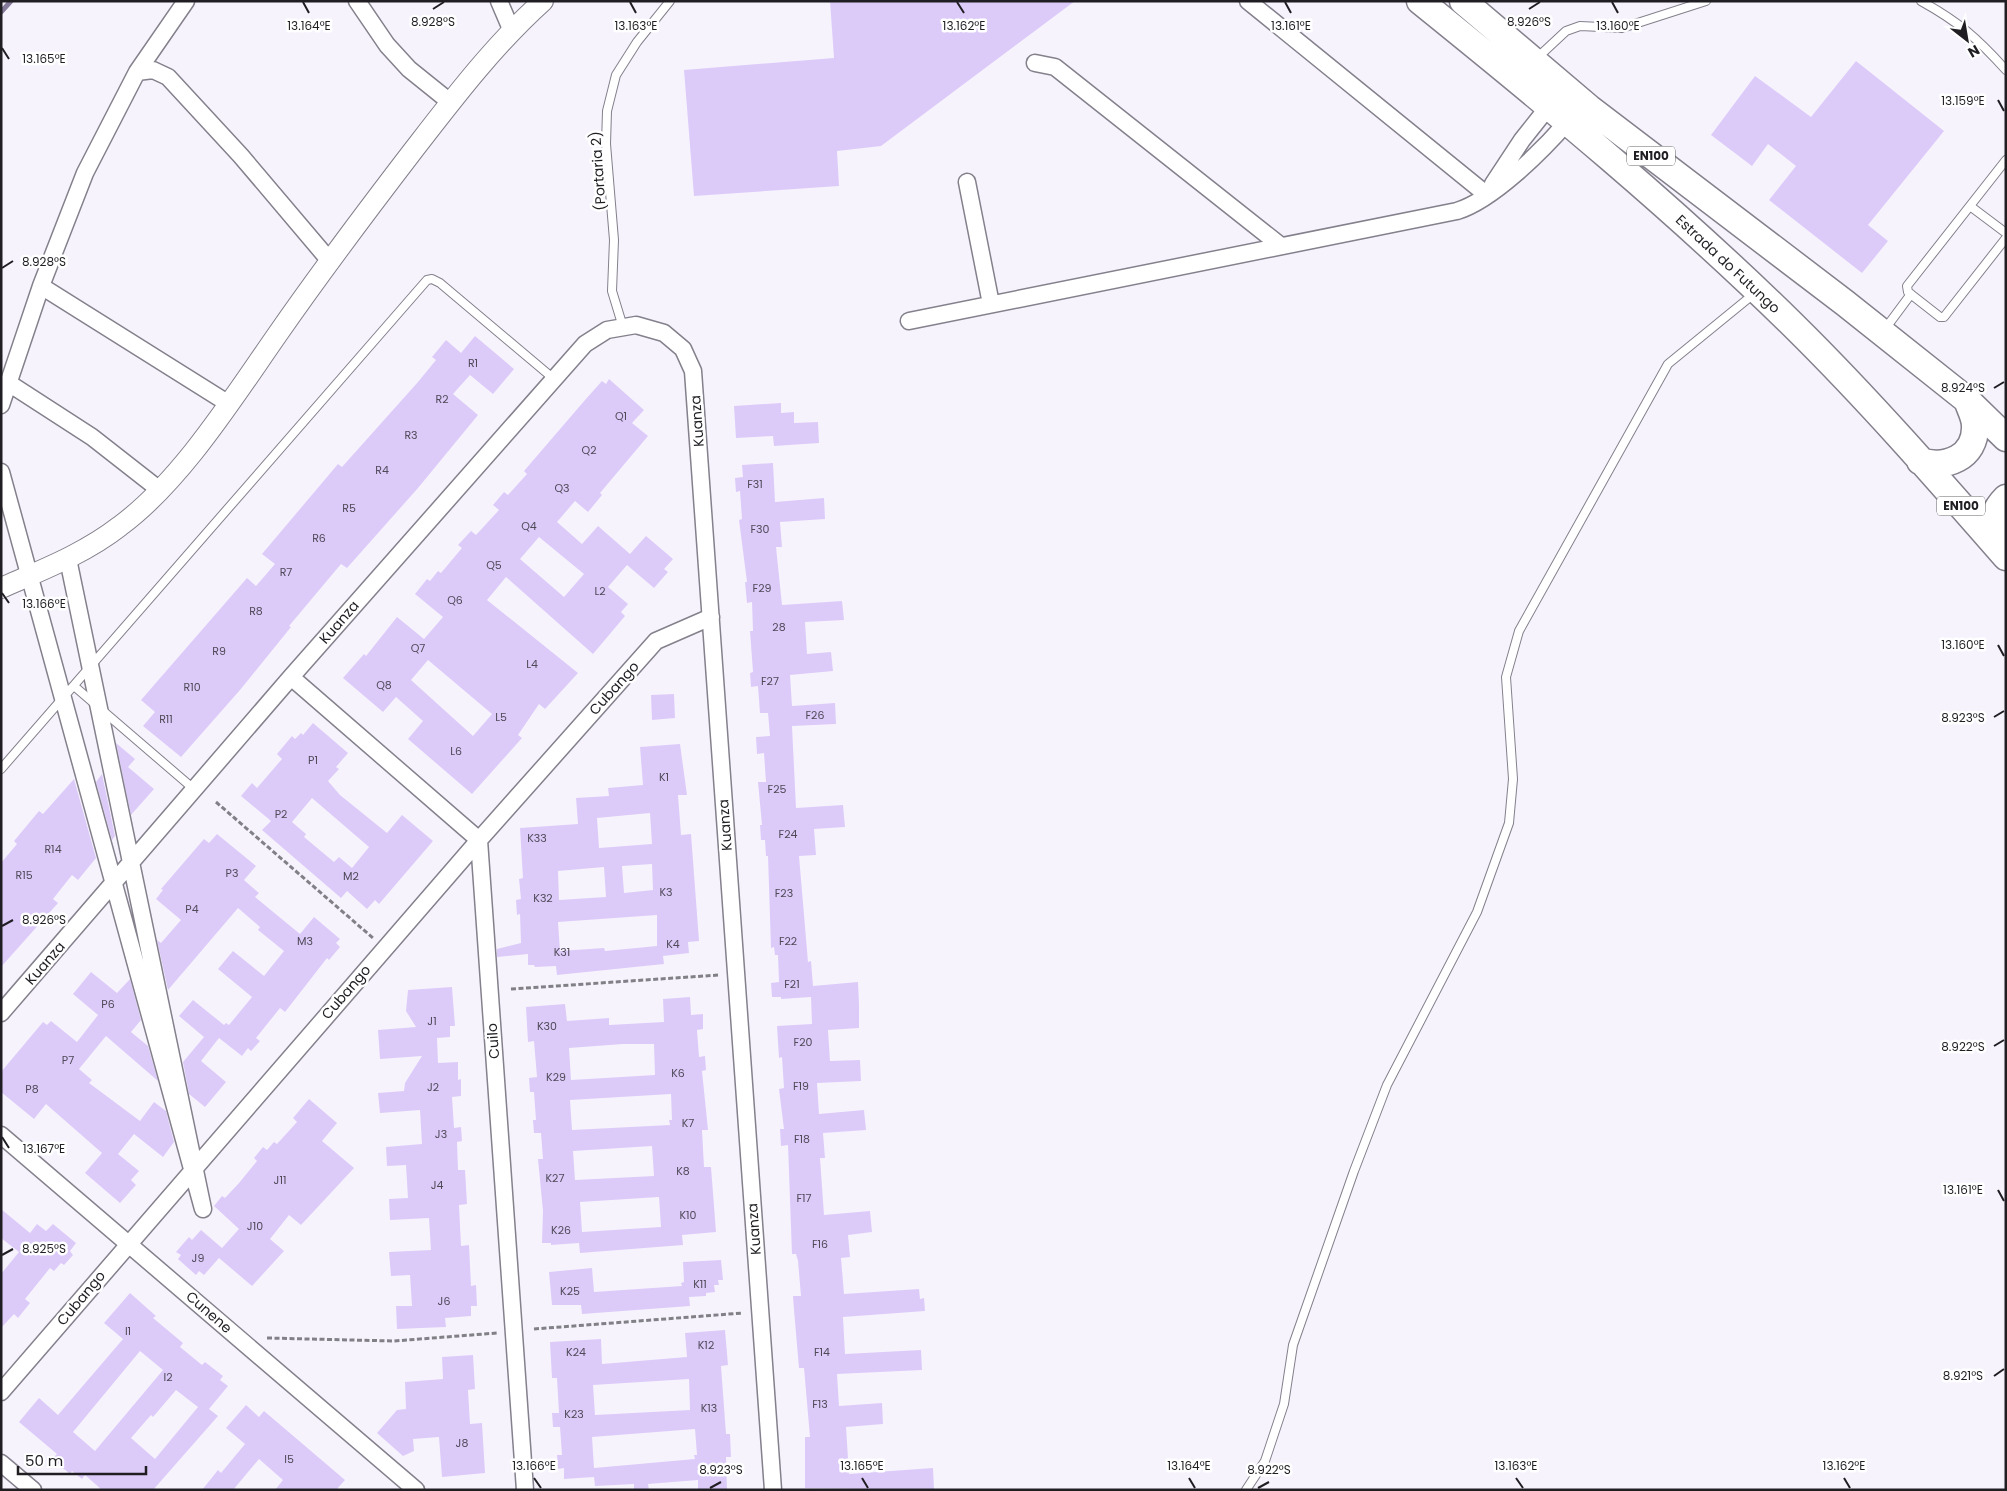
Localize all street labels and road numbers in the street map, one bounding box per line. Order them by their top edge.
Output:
street label: (Portaria 2) [585,131,611,211]
road number: EN100 [1627,146,1675,166]
street label: Estrada do Futungo [1671,210,1785,318]
street label: Kuanza [685,395,709,447]
road number: EN100 [1937,496,1985,516]
street label: Kuanza [315,596,363,648]
street label: Cubango [584,657,644,719]
street label: Kuanza [713,799,737,851]
street label: Kuanza [21,937,69,989]
street label: Cubango [317,960,375,1024]
street label: Cuilo [482,1023,504,1059]
street label: Kuanza [742,1203,766,1255]
street label: Cubango [52,1266,110,1330]
street label: Cunene [182,1286,237,1338]

